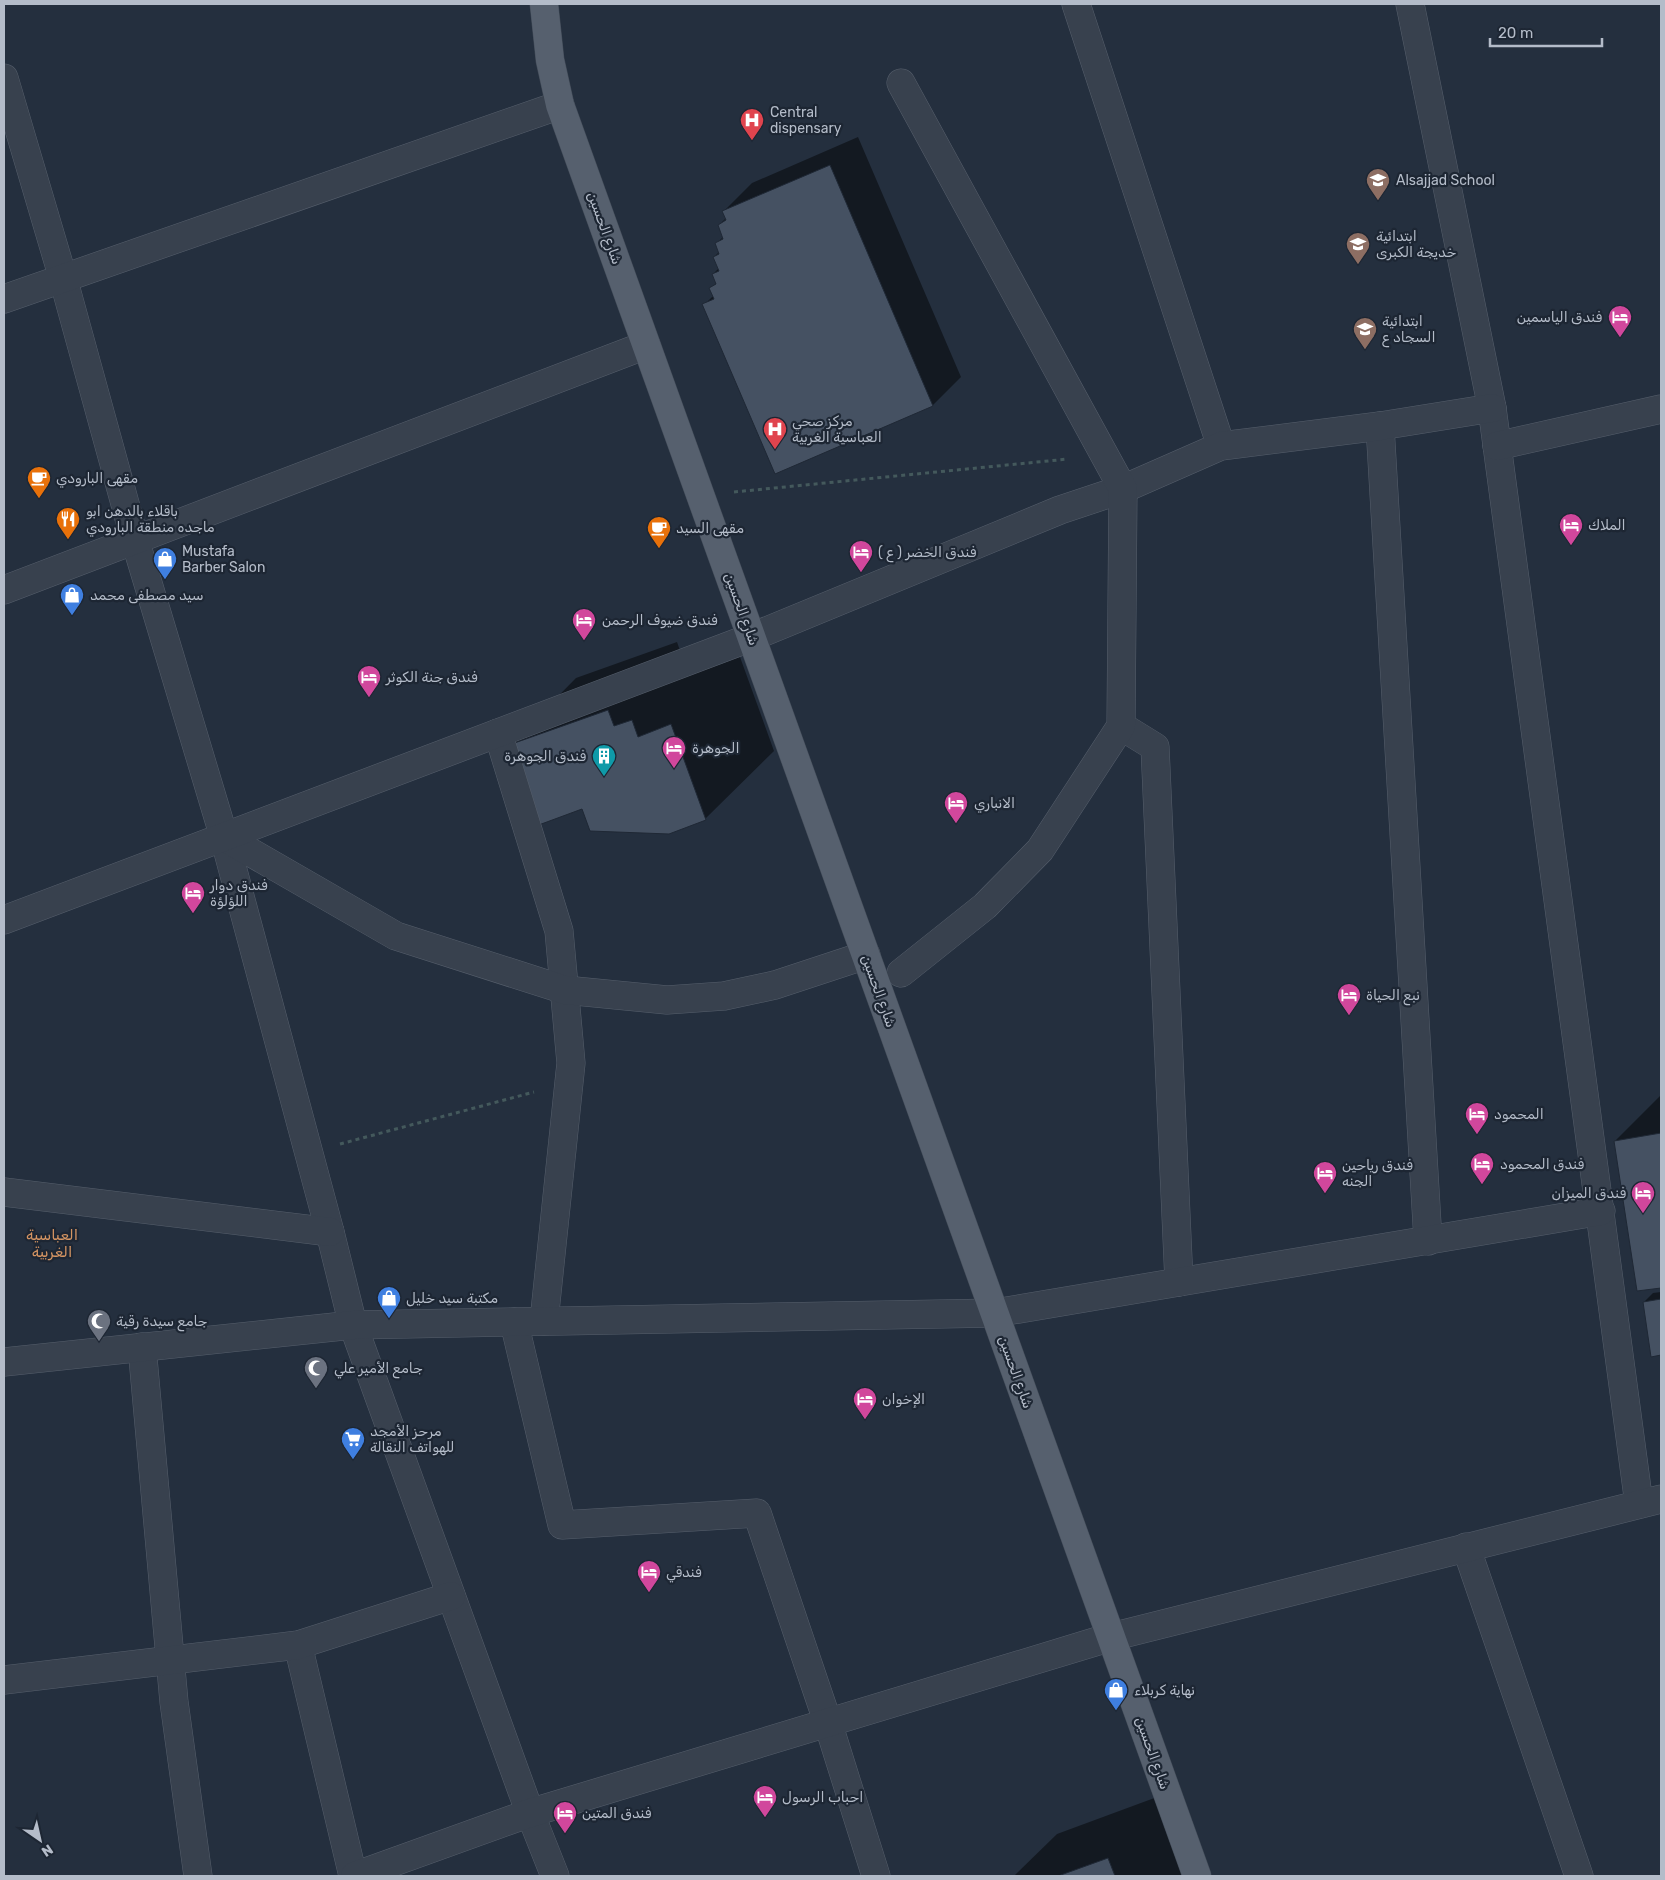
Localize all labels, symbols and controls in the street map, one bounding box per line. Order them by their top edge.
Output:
scale bar [1490,15,1602,47]
text: 20 m [1498,24,1533,42]
place label: Central dispensary [770,104,842,137]
hospital icon: Central dispensary [739,107,765,141]
school or university icon: Alsajjad School [1365,167,1391,201]
place label: Alsajjad School [1396,172,1495,189]
street label: شارع الحسين [582,189,626,268]
place label: ابتدائية خديجة الكبرى [1376,228,1456,261]
school or university icon: ابتدائية خديجة الكبرى [1345,231,1371,265]
hotel icon: فندق الياسمين [1607,304,1633,338]
place label: فندق الياسمين [1517,309,1602,326]
place label: ابتدائية السجاد ع [1382,313,1436,348]
school or university icon: ابتدائية السجاد ع [1352,316,1378,350]
place label: مركز صحي العباسية الغربية [792,413,882,446]
hospital icon: مركز صحي العباسية الغربية [762,416,788,450]
cafe icon: مقهى البارودي [26,465,52,499]
place label: مقهى البارودي [56,470,138,488]
place label: باقلاء بالدهن ابو ماجده منطقة البارودي [86,503,215,537]
restaurant icon: باقلاء بالدهن ابو ماجده منطقة البارودي [55,506,81,540]
hotel icon: الملاك [1558,512,1584,546]
cafe icon: مقهى السيد [646,515,672,549]
place label: الملاك [1588,517,1626,534]
place label: مقهى السيد [676,520,744,537]
hotel icon: فندق الخضر ( ع ) [848,539,874,573]
place label: Mustafa Barber Salon [182,543,265,576]
place label: فندق الخضر ( ع ) [878,544,977,563]
shop icon: Mustafa Barber Salon [152,546,178,580]
street label: شارع الحسين [719,570,763,649]
shop icon: سيد مصطفى محمد [59,582,85,616]
place label: سيد مصطفى محمد [90,587,204,604]
hotel icon: فندق ضيوف الرحمن [571,607,597,641]
place label: فندق ضيوف الرحمن [602,612,718,629]
hotel icon: فندق جنة الكوثر [356,664,382,698]
place label: فندق جنة الكوثر [385,669,478,686]
hotel icon: الجوهرة [661,735,687,769]
place label: الجوهرة [692,740,740,757]
building icon: فندق الجوهرة [591,743,617,777]
place label: فندق الجوهرة [504,748,586,765]
hotel icon: الانباري [943,790,969,824]
place label: الانباري [974,795,1015,813]
place label: فندق دوار اللؤلؤة [209,877,268,910]
hotel icon: فندق دوار اللؤلؤة [180,880,206,914]
street label: شارع الحسين [856,952,900,1031]
hotel icon: نبع الحياة [1336,982,1362,1016]
place label: نبع الحياة [1366,987,1420,1006]
hotel icon: المحمود [1464,1101,1490,1135]
place label: المحمود [1494,1106,1544,1123]
hotel icon: فندق المحمود [1469,1151,1495,1185]
place label: فندق المحمود [1500,1156,1584,1173]
place label: فندق رياحين الجنه [1342,1157,1413,1190]
hotel icon: فندق رياحين الجنه [1312,1160,1338,1194]
hotel icon: فندق الميزان [1630,1180,1656,1214]
place label: فندق الميزان [1552,1185,1626,1202]
district label: العباسية الغربية [26,1226,78,1261]
shop icon: مكتبة سيد خليل [376,1285,402,1319]
place label: مكتبة سيد خليل [406,1290,498,1307]
mosque icon: جامع سيدة رقية [86,1308,112,1342]
place label: جامع سيدة رقية [116,1313,208,1332]
street label: شارع الحسين [993,1333,1037,1412]
mosque icon: جامع الأمير علي [303,1355,329,1389]
place label: جامع الأمير علي [334,1360,423,1379]
hotel icon: الإخوان [852,1386,878,1420]
place label: الإخوان [882,1391,925,1408]
place label: مرحز الأمجد للهواتف النقالة [370,1423,454,1456]
supermarket icon: مرحز الأمجد للهواتف النقالة [340,1426,366,1460]
hotel icon: فندقي [636,1559,662,1593]
place label: فندقي [666,1564,702,1583]
shop icon: نهاية كربلاء [1103,1677,1129,1711]
place label: نهاية كربلاء [1134,1682,1195,1699]
street label: شارع الحسين [1130,1714,1174,1793]
hotel icon: احباب الرسول [752,1784,778,1818]
place label: احباب الرسول [782,1789,863,1806]
hotel icon: فندق المتين [552,1800,578,1834]
place label: فندق المتين [582,1805,652,1822]
north arrow [15,1815,65,1865]
text: N [38,1840,56,1860]

